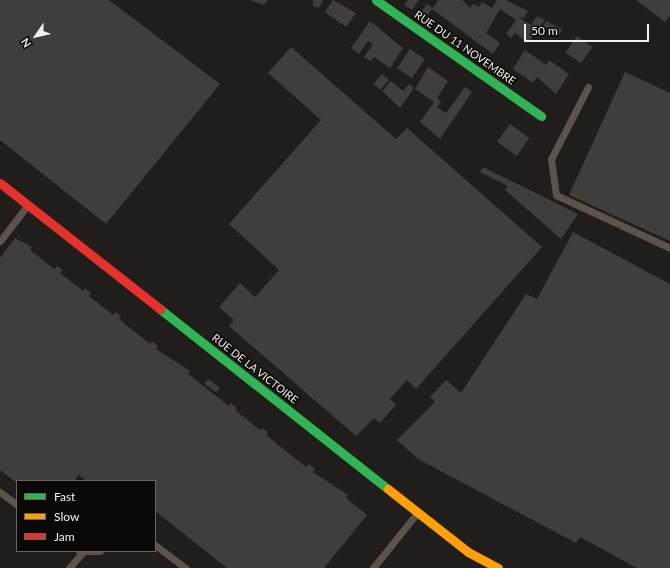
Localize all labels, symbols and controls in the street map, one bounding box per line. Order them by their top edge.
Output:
street label: RUE DU 11 NOVEMBRE [412,8,518,88]
north arrow [16,16,56,56]
scale bar [526,16,651,42]
text: 50 m [531,23,558,38]
text: N [18,36,33,50]
street label: RUE DE LA VICTOIRE [209,331,301,407]
legend [16,480,156,552]
text: Fast [54,489,75,504]
text: Slow [54,509,79,524]
text: Jam [54,529,75,544]

